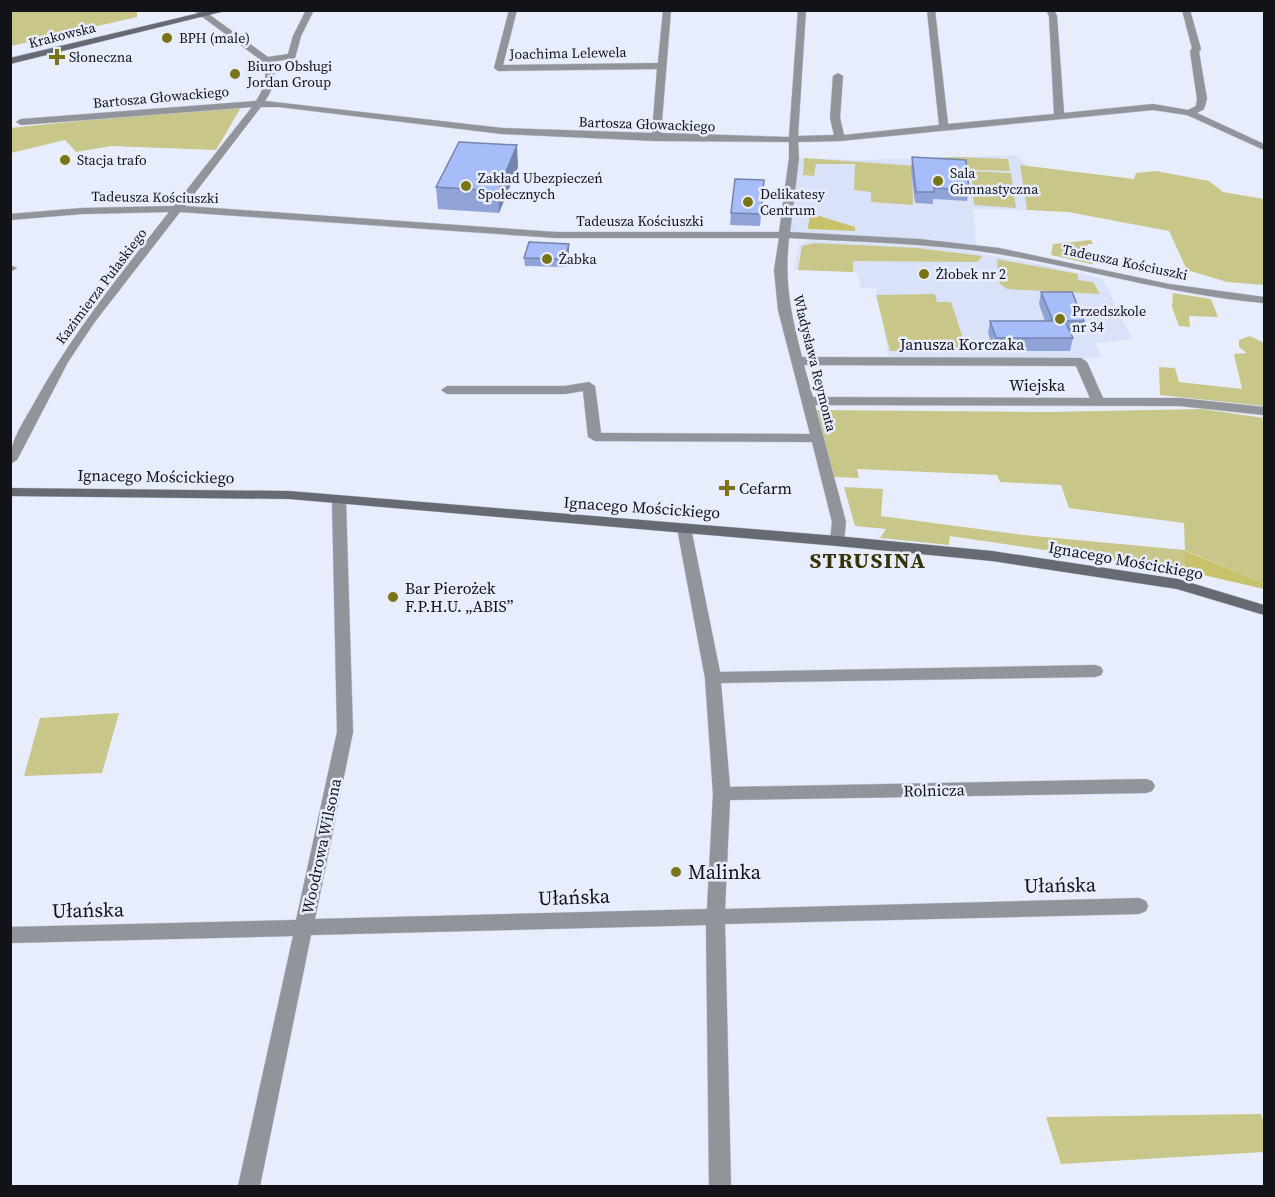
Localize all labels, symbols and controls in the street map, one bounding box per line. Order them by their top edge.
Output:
street label: Krakowska [26,17,99,53]
place label: BPH (male) [179,28,250,48]
marker: BPH (male) [160,31,174,45]
street label: Joachima Lelewela [508,42,628,64]
place label: Słoneczna [69,47,133,67]
marker: Słoneczna [50,50,64,64]
place label: Biuro Obsługi Jordan Group [246,56,332,92]
marker: Biuro Obsługi Jordan Group [228,67,242,81]
street label: Bartosza Głowackiego [92,81,230,113]
street label: Bartosza Głowackiego [578,112,716,136]
place label: Stacja trafo [77,150,147,170]
marker: Stacja trafo [58,153,72,167]
place label: Sala Gimnastyczna [950,163,1039,199]
place label: Zakład Ubezpieczeń Społecznych [478,168,603,204]
marker: Sala Gimnastyczna [931,174,945,188]
marker: Zakład Ubezpieczeń Społecznych [459,179,473,193]
place label: Delikatesy Centrum [760,184,826,220]
street label: Tadeusza Kościuszki [91,186,219,208]
marker: Delikatesy Centrum [741,195,755,209]
street label: Tadeusza Kościuszki [576,211,704,231]
street label: Kazimierza Pułaskiego [51,224,152,348]
street label: Tadeusza Kościuszki [1061,239,1189,285]
place label: Żabka [559,249,597,269]
marker: Żabka [540,252,554,266]
place label: Żłobek nr 2 [936,264,1006,284]
marker: Żłobek nr 2 [917,267,931,281]
street label: Władysława Reymonta [788,292,842,434]
place label: Przedszkole nr 34 [1072,301,1146,337]
marker: Przedszkole nr 34 [1053,312,1067,326]
street label: Janusza Korczaka [899,333,1025,355]
street label: Wiejska [1009,374,1066,396]
street label: Ignacego Mościckiego [77,464,235,488]
place label: Cefarm [739,477,792,499]
marker: Cefarm [720,481,734,495]
street label: Ignacego Mościckiego [563,491,721,523]
street label: Ignacego Mościckiego [1047,536,1205,585]
district label: STRUSINA [809,545,927,575]
place label: Bar Pierożek F.P.H.U. „ABIS” [405,577,514,617]
marker: Bar Pierożek F.P.H.U. „ABIS” [386,590,400,604]
street label: Woodrowa Wilsona [296,775,346,916]
street label: Rolnicza [903,778,966,802]
place label: Malinka [688,858,762,886]
marker: Malinka [669,865,683,879]
street label: Ułańska [1024,870,1097,900]
street label: Ułańska [537,882,611,912]
street label: Ułańska [52,895,125,925]

